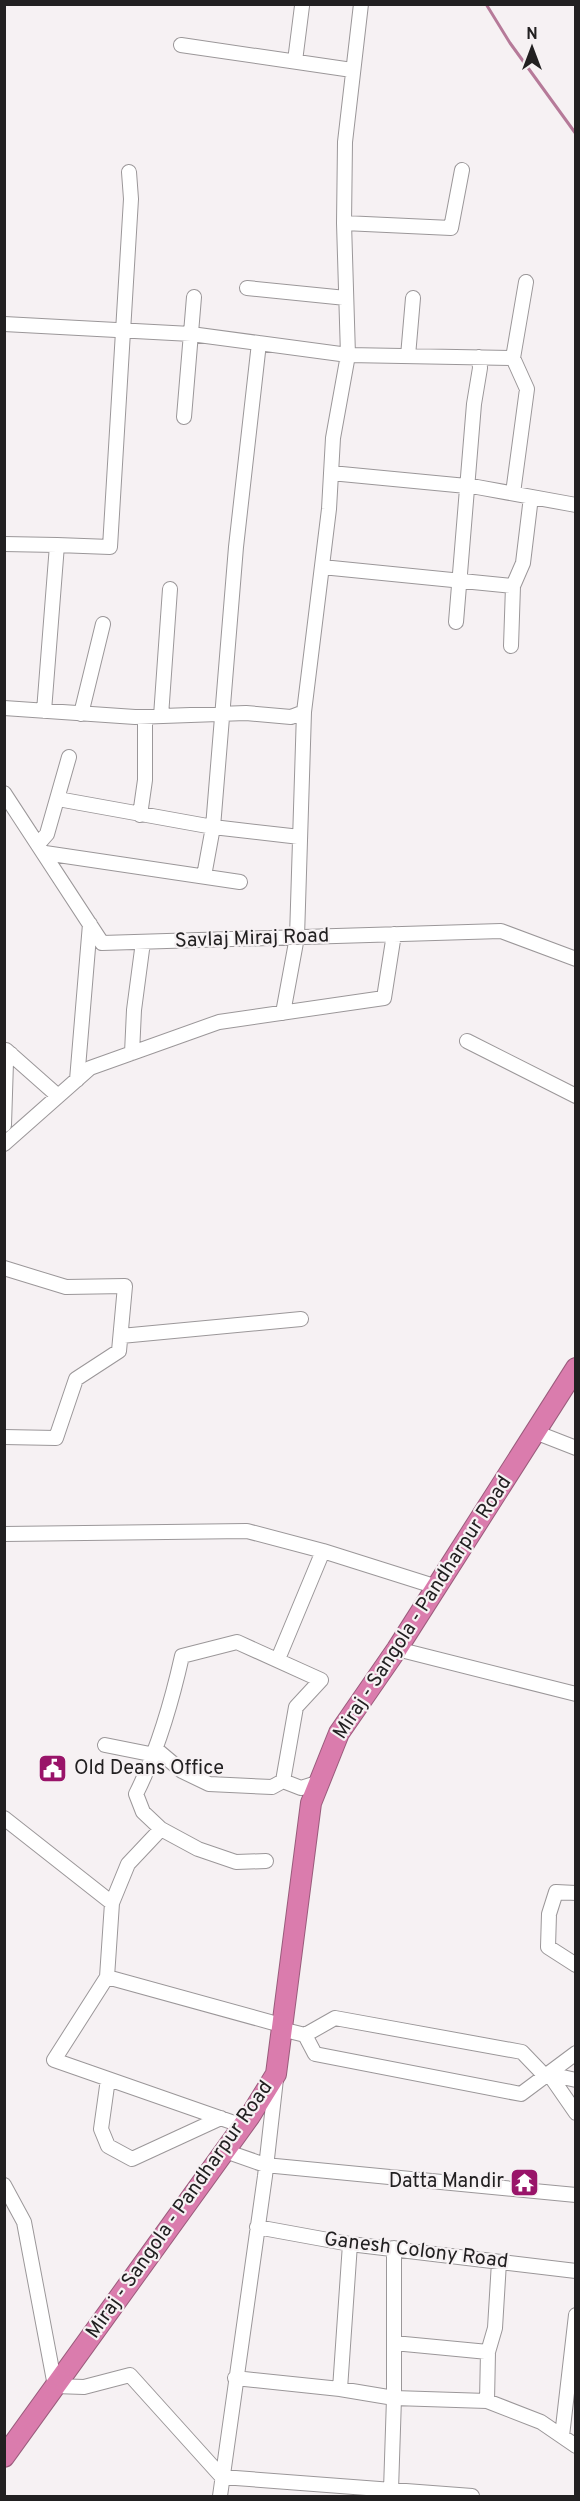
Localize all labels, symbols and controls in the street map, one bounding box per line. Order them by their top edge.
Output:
north arrow [502,18,562,78]
text: N [526,25,538,45]
street label: Savlaj Miraj Road [174,923,330,955]
street label: Miraj - Sangola - Pandharpur Road [328,1471,518,1745]
public building icon: Old Deans Office [37,1753,69,1785]
place label: Old Deans Office [74,1756,224,1782]
street label: Miraj - Sangola - Pandharpur Road [81,2076,279,2344]
temple icon: Datta Mandir [509,2166,541,2198]
place label: Datta Mandir [389,2169,504,2195]
street label: Ganesh Colony Road [322,2227,510,2275]

